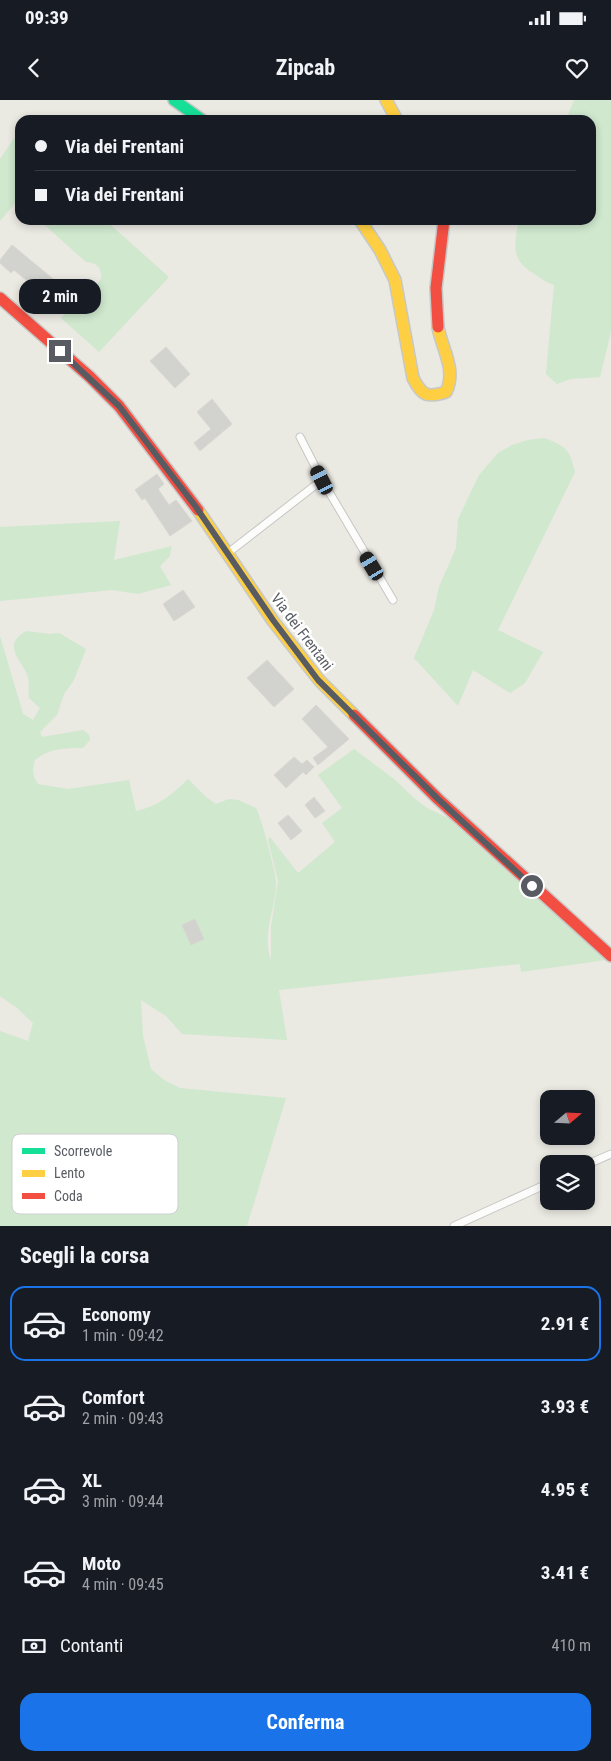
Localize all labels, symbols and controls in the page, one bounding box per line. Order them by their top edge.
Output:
text: 09:39 [25,6,69,29]
icon: back [20,54,48,82]
icon: heart [563,54,591,82]
text: Zipcab [276,55,335,80]
text: Via dei Frentani [65,135,184,158]
text: Via dei Frentani [65,183,184,206]
callout: 2 min [19,278,101,314]
text: 2 min [42,287,78,306]
route end [49,340,71,362]
car [308,463,335,497]
car [357,549,386,583]
street label: Via dei Frentani [267,590,337,674]
route start [521,875,543,897]
north arrow [540,1090,595,1145]
map controls [540,1090,595,1210]
legend [12,1134,178,1214]
text: Scorrevole [54,1143,113,1159]
button: layers [540,1155,595,1210]
text: Lento [54,1165,85,1181]
text: Coda [54,1188,83,1204]
text: Scegli la corsa [20,1243,149,1268]
icon: car [22,1301,67,1346]
text: Economy [82,1303,151,1326]
text: 2.91 € [541,1312,589,1335]
text: 1 min · 09:42 [82,1326,164,1345]
icon: car [22,1384,67,1429]
text: Comfort [82,1386,145,1409]
text: 3.93 € [541,1395,589,1418]
text: 2 min · 09:43 [82,1409,164,1428]
icon: car [22,1467,67,1512]
text: XL [82,1469,102,1492]
text: 4.95 € [541,1478,589,1501]
text: 3 min · 09:44 [82,1492,164,1511]
icon: car [22,1550,67,1595]
text: Moto [82,1552,121,1575]
text: 3.41 € [541,1561,589,1584]
text: 4 min · 09:45 [82,1575,164,1594]
icon: cash [20,1632,48,1660]
text: Contanti [60,1634,123,1657]
text: 410 m [552,1636,591,1655]
button: Conferma [20,1693,591,1751]

